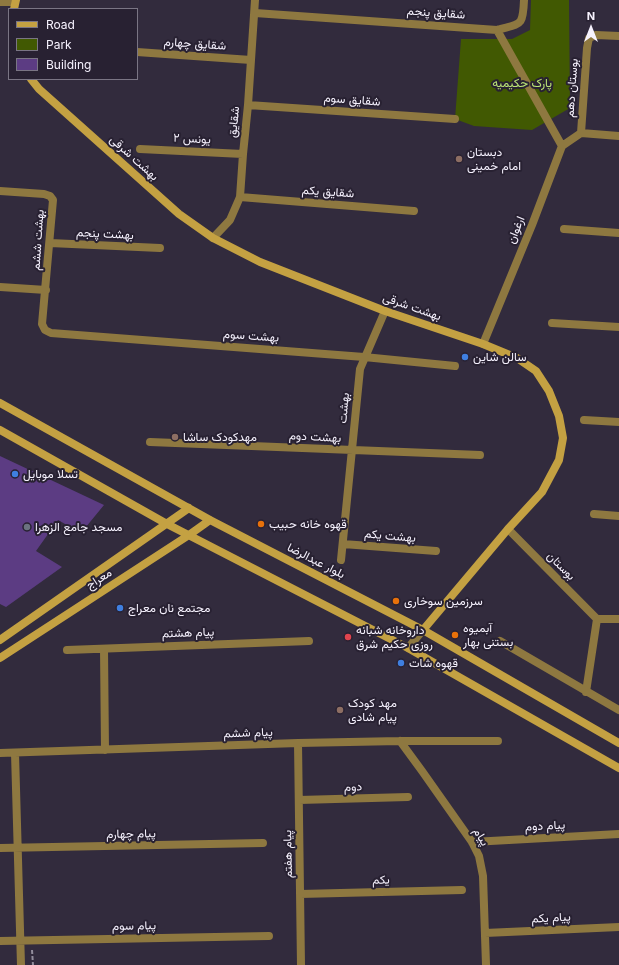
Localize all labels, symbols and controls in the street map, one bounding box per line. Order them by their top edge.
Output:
street label: شقایق پنجم [406,4,466,22]
legend [8,8,138,80]
north arrow [571,8,611,48]
text: N [587,9,595,23]
text: Road [46,17,75,32]
street label: شقایق چهارم [163,35,227,53]
text: Park [46,37,72,52]
text: Building [46,57,91,72]
street label: بوستان دهم [563,58,581,118]
park label: پارک حکیمیه [492,76,552,90]
street label: شقایق سوم [323,91,381,109]
street label: شقایق [225,106,243,138]
street label: یونس ۲ [173,131,211,147]
street label: بهشت شرقی [107,132,161,184]
place label: دبستان امام خمینی [467,145,521,173]
marker: دبستان امام خمینی [454,154,464,164]
street label: شقایق یکم [301,183,355,201]
street label: بهشت ششم [29,209,47,271]
street label: ارغوان [504,214,528,246]
street label: بهشت پنجم [76,225,134,243]
street label: بهشت شرقی [381,290,443,324]
street label: بهشت سوم [223,327,279,345]
place label: سالن شاین [473,350,526,364]
marker: سالن شاین [460,352,470,362]
street label: بهشت [335,392,353,424]
street label: بهشت دوم [288,428,342,446]
place label: مهدکودک ساشا [183,430,257,444]
marker: مهدکودک ساشا [170,432,180,442]
place label: تسلا موبایل [23,467,78,481]
marker: تسلا موبایل [10,469,20,479]
place label: قهوه خانه حبیب [269,517,347,531]
marker: قهوه خانه حبیب [256,519,266,529]
place label: مسجد جامع الزهرا [35,520,122,534]
marker: مسجد جامع الزهرا [22,522,32,532]
street label: بهشت یکم [364,527,416,545]
street label: بلوار عبدالرضا [285,540,347,582]
street label: بوستان [544,549,578,583]
street label: معراج [83,565,115,593]
place label: سرزمین سوخاری [404,594,483,608]
marker: سرزمین سوخاری [391,596,401,606]
place label: مجتمع نان معراج [128,601,210,615]
marker: مجتمع نان معراج [115,603,125,613]
place label: آبمیوه بستنی بهار [463,621,513,649]
place label: داروخانه شبانه روزی حکیم شرق [356,623,433,651]
street label: پیام هشتم [162,625,214,641]
marker: آبمیوه بستنی بهار [450,630,460,640]
marker: داروخانه شبانه روزی حکیم شرق [343,632,353,642]
place label: قهوه شات [409,656,458,670]
marker: قهوه شات [396,658,406,668]
place label: مهد کودک پیام شادی [348,696,397,724]
marker: مهد کودک پیام شادی [335,705,345,715]
street label: پیام ششم [223,725,273,741]
street label: دوم [344,779,362,795]
street label: پیام دوم [524,818,566,834]
street label: پیام [470,825,492,849]
street label: پیام چهارم [106,826,156,842]
street label: پیام هفتم [280,830,296,878]
street label: یکم [372,873,390,887]
street label: پیام یکم [531,910,571,926]
street label: پیام سوم [112,918,156,934]

